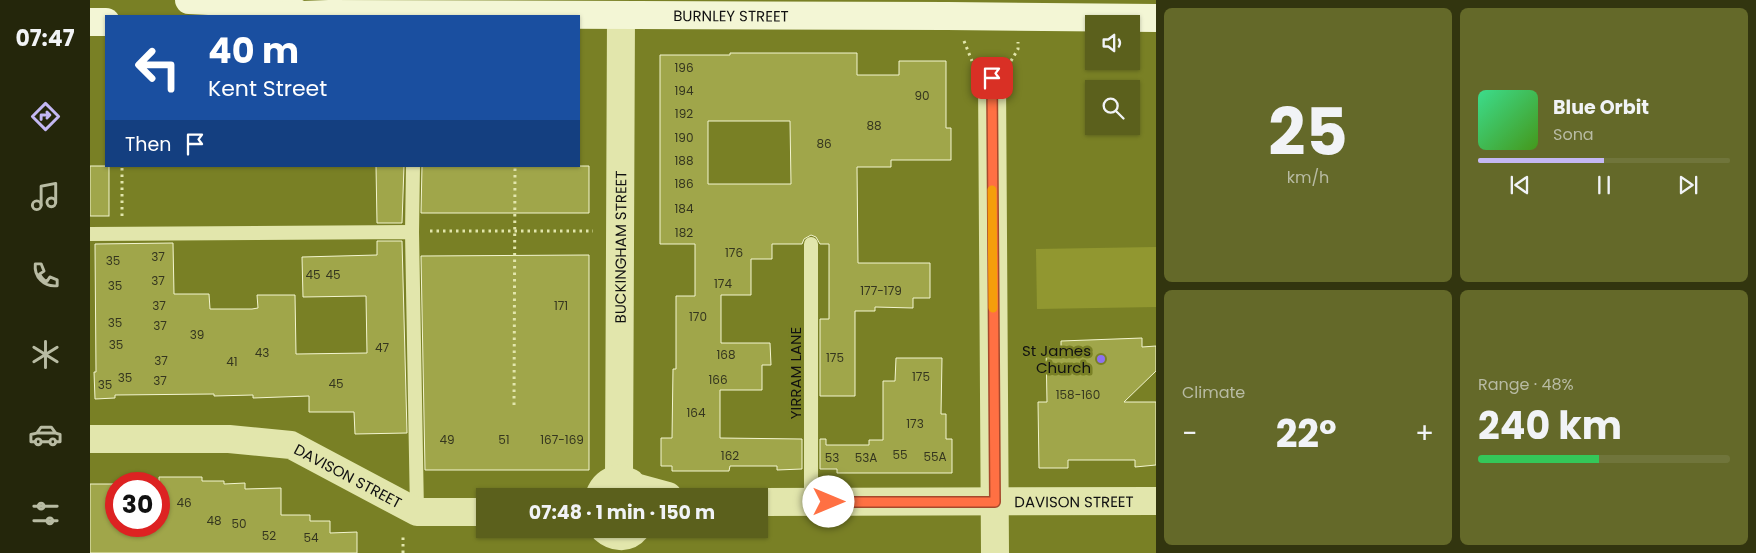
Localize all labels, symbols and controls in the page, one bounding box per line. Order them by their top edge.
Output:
street label: BURNLEY STREET [673,5,789,26]
map controls [1085,15,1140,135]
button: sound [1085,15,1140,70]
text: 07:47 [15,23,75,54]
text: 40 m [208,26,299,75]
icon: left [125,35,190,100]
pin [971,57,1013,99]
house number: 196 [674,59,694,76]
icon: arrive [978,64,1006,92]
text: Kent Street [208,73,327,104]
button: search [1085,80,1140,135]
house number: 194 [675,82,694,99]
house number: 90 [914,87,930,104]
text: 25 [1268,87,1348,178]
text: Blue Orbit [1553,94,1649,121]
icon: directions [28,99,63,134]
house number: 192 [675,105,693,122]
house number: 88 [866,117,882,134]
text: Sona [1553,123,1594,146]
house number: 190 [675,129,693,146]
icon: arrive [181,130,209,158]
text: Then [125,131,171,158]
house number: 86 [816,135,832,152]
house number: 188 [675,152,693,169]
text: km/h [1287,166,1329,189]
street label: BUCKINGHAM STREET [609,171,631,324]
icon: previous [1506,171,1534,199]
icon: pause [1590,171,1618,199]
icon: next [1674,171,1702,199]
house number: 186 [674,175,694,192]
icon: music [28,179,63,214]
house number: 184 [675,200,694,217]
house number: 182 [675,224,693,241]
house number: 176 [725,244,743,261]
house number: 37 [151,248,165,265]
house number: 35 [106,252,120,269]
icon: phone [28,258,63,293]
house number: 45 [305,266,321,283]
house number: 45 [325,266,341,283]
house number: 37 [151,272,165,289]
house number: 174 [714,275,732,292]
house number: 35 [108,277,122,294]
house number: 177-179 [860,282,902,299]
house number: 37 [152,297,166,314]
house number: 171 [554,297,568,314]
house number: 170 [689,308,707,325]
house number: 35 [108,314,122,331]
house number: 37 [153,317,167,334]
house number: 39 [190,326,204,343]
street label: YIRRAM LANE [785,327,806,419]
house number: 35 [109,336,123,353]
icon: climate [28,337,63,372]
house number: 47 [375,339,389,356]
place label: St James Church [1022,340,1091,378]
house number: 43 [255,344,269,361]
house number: 168 [716,346,736,363]
house number: 175 [826,349,844,366]
house number: 37 [154,352,168,369]
house number: 41 [226,353,238,370]
marker: St James Church [1095,353,1107,365]
house number: 175 [912,368,930,385]
house number: 35 [118,369,132,386]
house number: 166 [708,371,728,388]
house number: 37 [153,372,167,389]
text: Range · 48% [1478,373,1574,396]
house number: 45 [328,375,344,392]
house number: 35 [98,376,112,393]
text: Climate [1182,381,1245,404]
house number: 158-160 [1056,386,1100,403]
text: 240 km [1478,399,1622,452]
house number: 164 [686,404,706,421]
text: 22° [1276,407,1337,460]
text: − [1182,414,1197,453]
text: + [1415,414,1434,453]
house number: 173 [906,415,924,432]
icon: car [28,417,63,452]
house number: 49 [439,431,455,448]
house number: 51 [498,431,510,448]
house number: 167-169 [540,431,584,448]
street label: DAVISON STREET [291,438,406,513]
house number: 55 [892,446,908,463]
house number: 162 [721,447,739,464]
house number: 55A [923,448,947,465]
house number: 53 [825,449,839,466]
house number: 53A [855,449,877,466]
speed limit sign: 30 [105,472,170,537]
position arrow [802,475,854,527]
street label: DAVISON STREET [1014,491,1134,512]
house number: 46 [176,494,192,511]
icon: filters [28,496,63,531]
text: 07:48 · 1 min · 150 m [529,499,715,526]
house number: 48 [206,512,222,529]
house number: 50 [231,515,247,532]
house number: 52 [262,527,276,544]
house number: 54 [303,529,319,546]

